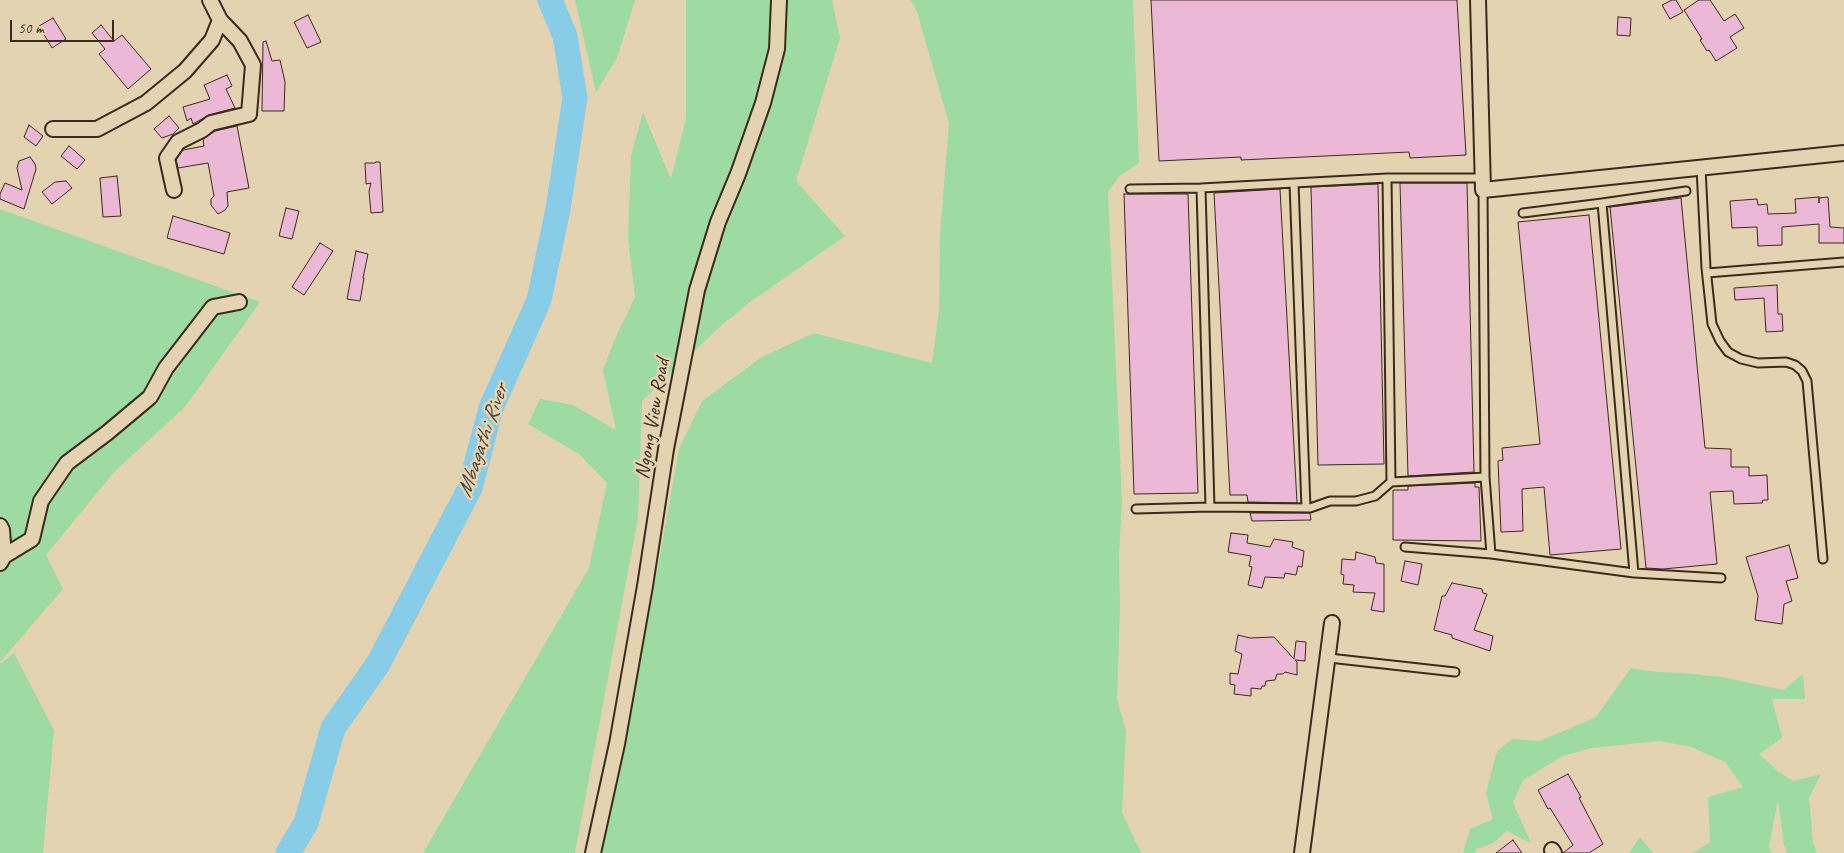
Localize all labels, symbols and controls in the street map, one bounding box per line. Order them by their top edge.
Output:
scale bar [12,10,116,42]
text: 50 m [18,19,44,38]
street label: Ngong View Road [630,357,676,481]
water label: Mbagathi River [451,381,515,501]

